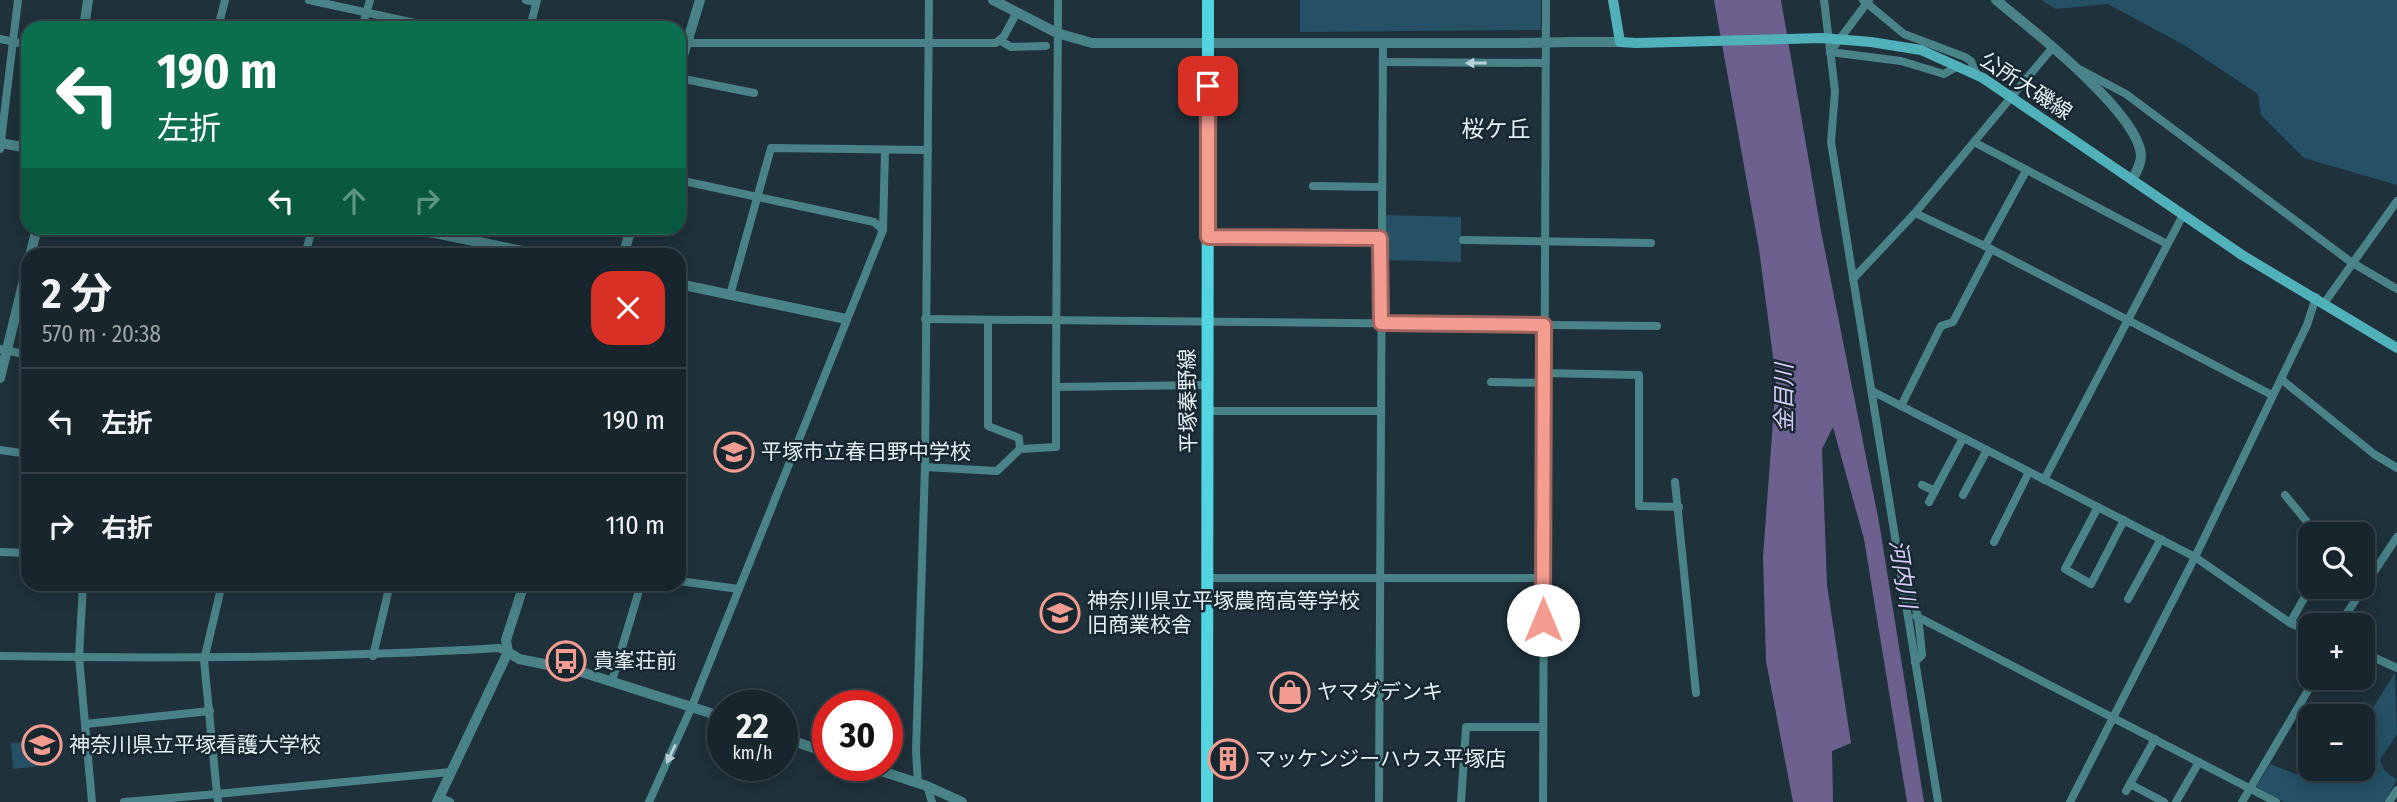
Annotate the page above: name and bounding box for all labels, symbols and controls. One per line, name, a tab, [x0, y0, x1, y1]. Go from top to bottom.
text: 190 m	[157, 42, 277, 101]
street label: 公所大磯線	[1975, 47, 2077, 125]
icon: left	[42, 49, 133, 140]
pin	[1178, 56, 1238, 116]
one-way arrow	[1465, 57, 1487, 69]
icon: arrive	[1189, 67, 1227, 105]
text: 左折	[157, 109, 221, 147]
district label: 桜ケ丘	[1462, 115, 1531, 143]
icon: left	[262, 182, 300, 220]
icon: ahead	[335, 182, 373, 220]
icon: right	[408, 182, 446, 220]
text: 2 分	[42, 269, 112, 319]
button: close	[591, 271, 665, 345]
text: 570 m · 20:38	[42, 320, 161, 348]
street label: 平塚秦野線	[1174, 348, 1202, 454]
water label: 金目川	[1770, 361, 1798, 433]
icon: left	[42, 402, 80, 440]
text: 190 m	[603, 405, 665, 436]
text: 左折	[101, 408, 153, 439]
school or university icon: 平塚市立春日野中学校	[713, 431, 755, 473]
place label: 平塚市立春日野中学校	[761, 439, 971, 465]
icon: right	[42, 507, 80, 545]
text: 110 m	[605, 510, 665, 541]
text: 右折	[101, 513, 153, 544]
map controls	[2298, 522, 2375, 781]
button: search	[2298, 522, 2375, 599]
water label: 河内川	[1884, 538, 1923, 613]
position arrow	[1506, 583, 1580, 657]
place label: 神奈川県立平塚農商高等学校 旧商業校舎	[1087, 588, 1360, 638]
school or university icon: 神奈川県立平塚農商高等学校 旧商業校舎	[1039, 592, 1081, 634]
button: +	[2298, 613, 2375, 690]
bus stop icon: 貴峯荘前	[545, 640, 587, 682]
place label: 貴峯荘前	[593, 648, 677, 674]
shop icon: ヤマダデンキ	[1269, 671, 1311, 713]
place label: ヤマダデンキ	[1317, 679, 1443, 705]
speed limit sign: 30	[812, 690, 903, 781]
button: −	[2298, 704, 2375, 781]
text: 22	[736, 705, 769, 747]
school or university icon: 神奈川県立平塚看護大学校	[21, 724, 63, 766]
place label: 神奈川県立平塚看護大学校	[69, 732, 321, 758]
building icon: マッケンジーハウス平塚店	[1207, 738, 1249, 780]
text: km/h	[732, 742, 773, 764]
one-way arrow	[665, 744, 676, 764]
place label: マッケンジーハウス平塚店	[1255, 746, 1506, 772]

